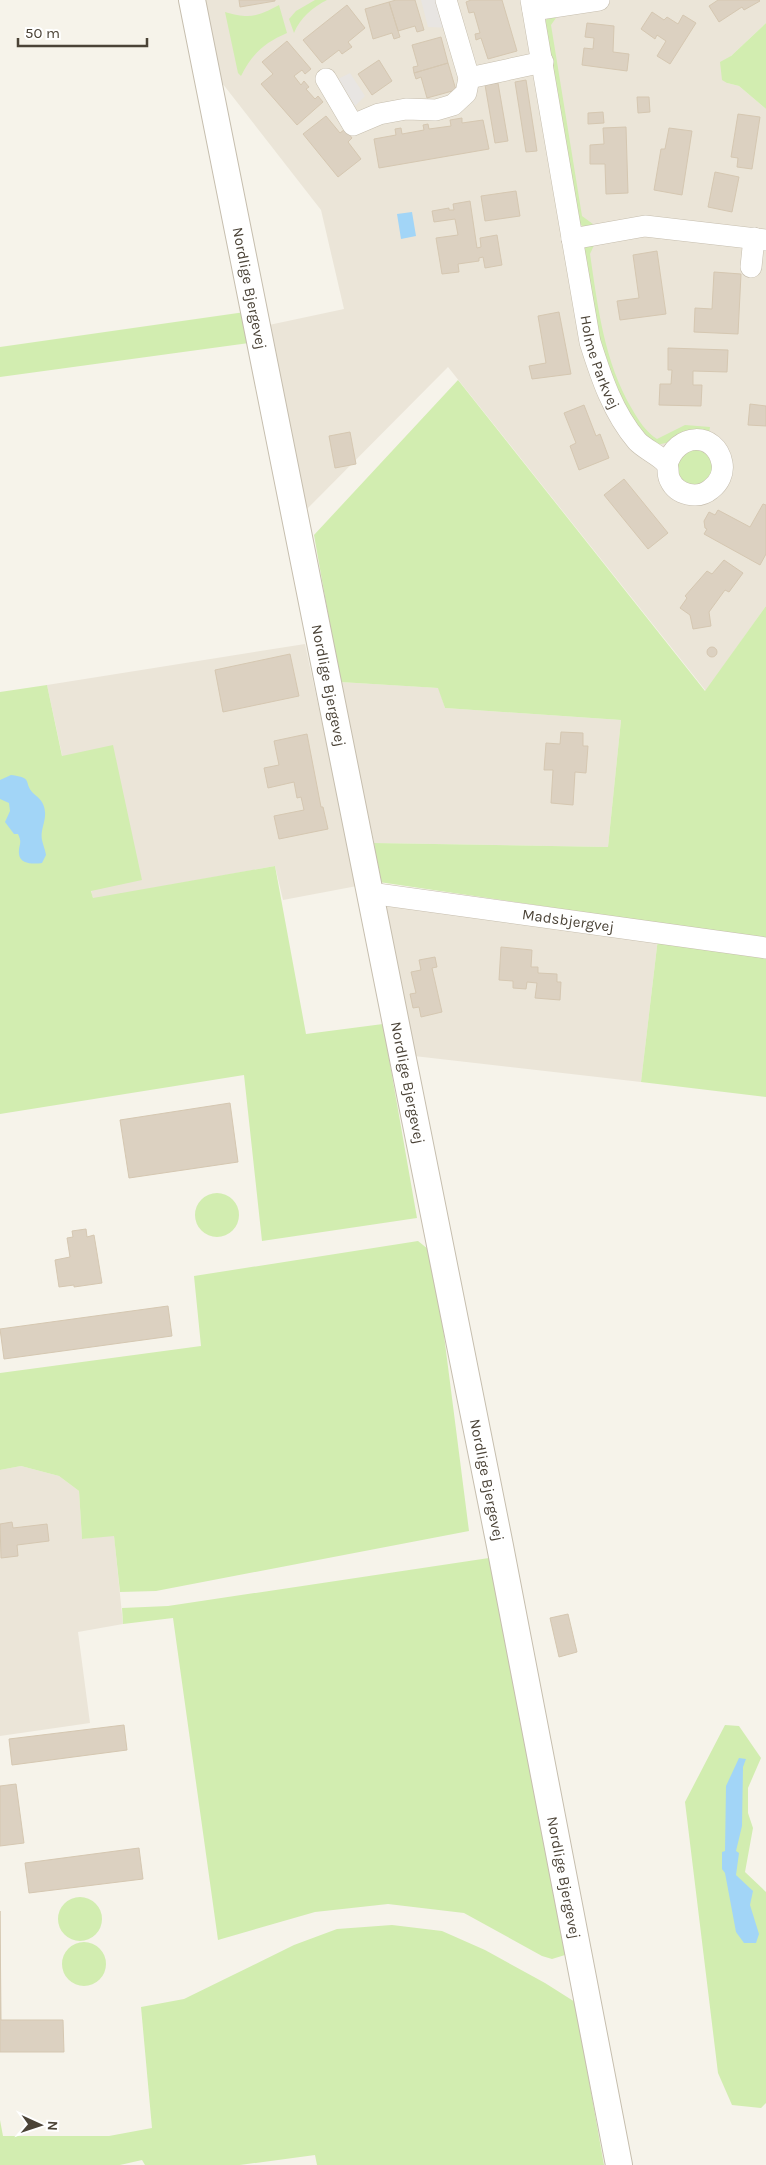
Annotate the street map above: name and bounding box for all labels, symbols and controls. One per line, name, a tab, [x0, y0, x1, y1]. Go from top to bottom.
scale bar	[18, 15, 146, 47]
text: 50 m	[25, 24, 60, 42]
street label: Nordlige Bjergevej	[228, 226, 270, 351]
street label: Holme Parkvej	[577, 314, 623, 412]
street label: Nordlige Bjergevej	[308, 623, 350, 748]
street label: Madsbjergvej	[521, 905, 615, 936]
street label: Nordlige Bjergevej	[387, 1020, 429, 1145]
street label: Nordlige Bjergevej	[466, 1417, 508, 1543]
street label: Nordlige Bjergevej	[543, 1815, 584, 1940]
north arrow	[15, 2100, 65, 2150]
text: N	[44, 2120, 61, 2131]

